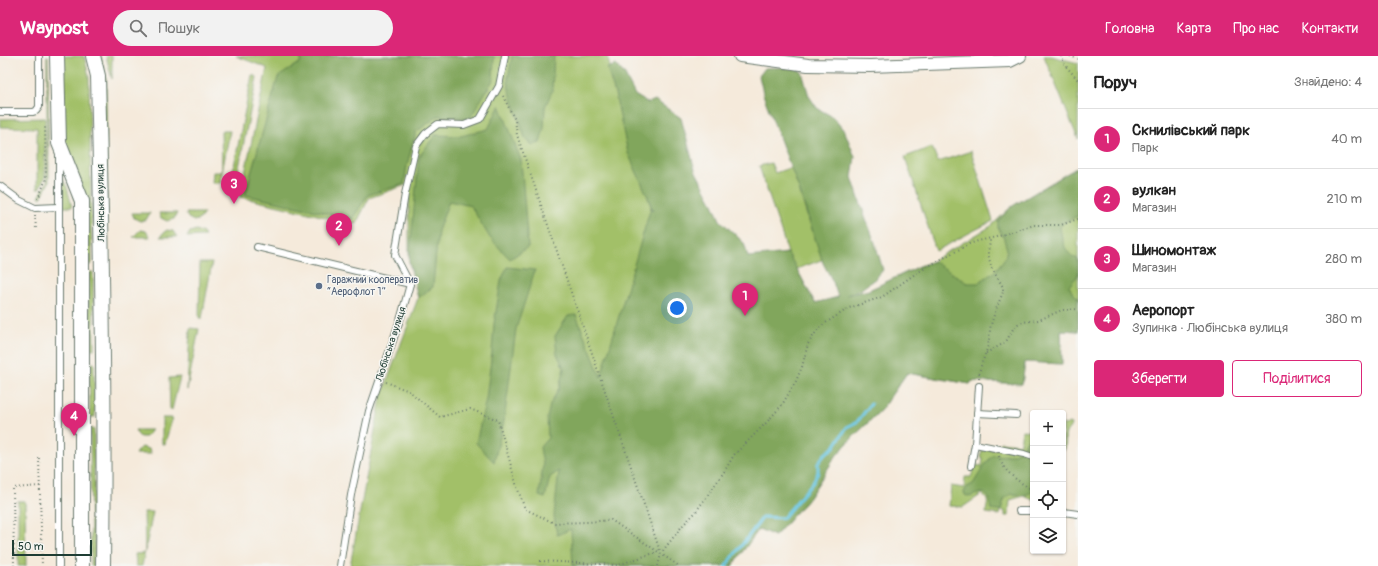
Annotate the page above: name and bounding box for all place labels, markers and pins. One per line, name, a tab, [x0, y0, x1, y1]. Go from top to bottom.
pin: 3	[221, 171, 247, 204]
pin: 2	[326, 213, 352, 246]
place label: Гаражний кооператив “Аерофлот 1”	[327, 274, 418, 298]
marker: Гаражний кооператив “Аерофлот 1”	[314, 281, 324, 291]
pin: 1	[732, 283, 758, 316]
pin: 4	[61, 403, 87, 436]

